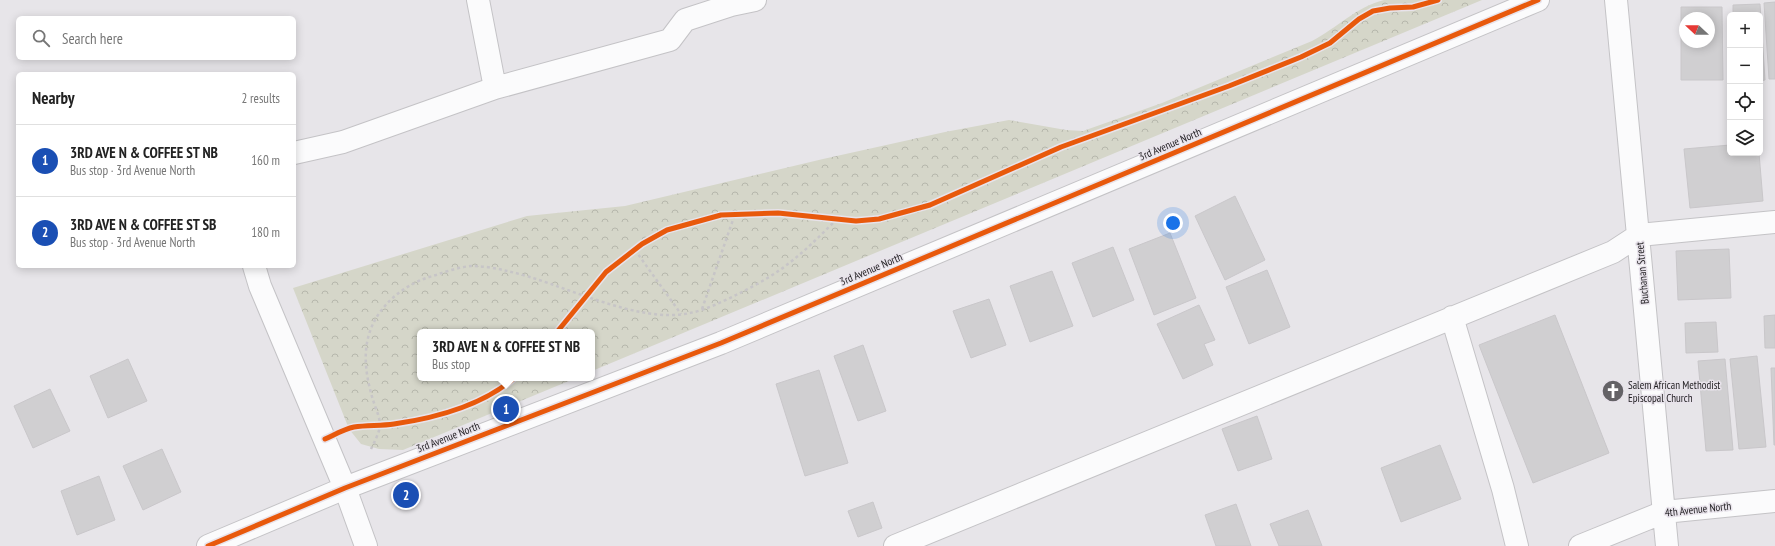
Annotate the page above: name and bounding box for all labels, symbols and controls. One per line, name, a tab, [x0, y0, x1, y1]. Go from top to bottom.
north arrow	[1679, 12, 1715, 48]
map controls	[1727, 12, 1763, 156]
button: +	[1727, 12, 1763, 48]
search box	[16, 16, 296, 60]
icon: search	[30, 27, 52, 49]
text: Search here	[62, 29, 123, 48]
button: −	[1727, 48, 1763, 84]
button: locate	[1727, 84, 1763, 120]
text: Nearby	[32, 87, 75, 109]
text: 2 results	[241, 90, 280, 107]
button: layers	[1727, 120, 1763, 156]
street label: 3rd Avenue North	[1137, 124, 1204, 163]
text: 3RD AVE N & COFFEE ST NB	[70, 143, 218, 162]
text: 1	[42, 152, 48, 169]
text: 160 m	[251, 152, 280, 169]
text: Bus stop · 3rd Avenue North	[70, 162, 195, 179]
your location	[1163, 213, 1183, 233]
text: 3RD AVE N & COFFEE ST SB	[70, 215, 216, 234]
text: 2	[42, 224, 48, 241]
text: 180 m	[251, 224, 280, 241]
text: Bus stop · 3rd Avenue North	[70, 234, 195, 251]
street label: Buchanan Street	[1632, 241, 1652, 305]
street label: 3rd Avenue North	[838, 249, 905, 288]
popup	[417, 329, 595, 381]
text: 3RD AVE N & COFFEE ST NB	[432, 337, 580, 356]
text: Bus stop	[432, 356, 470, 373]
church icon: Salem African Methodist Episcopal Church	[1600, 378, 1626, 404]
place label: Salem African Methodist Episcopal Church	[1628, 378, 1720, 405]
pin: 1	[493, 394, 519, 424]
street label: 3rd Avenue North	[414, 418, 482, 455]
pin: 2	[393, 480, 419, 510]
street label: 4th Avenue North	[1664, 499, 1732, 519]

